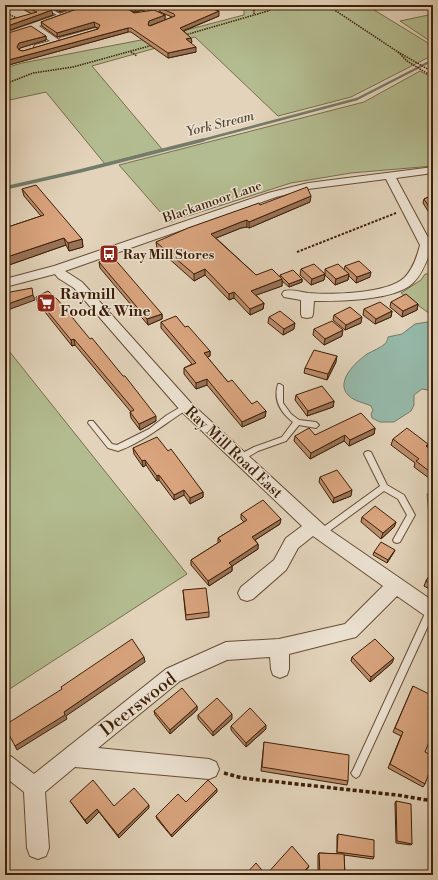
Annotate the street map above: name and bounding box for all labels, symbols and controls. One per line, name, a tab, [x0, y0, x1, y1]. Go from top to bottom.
water label: York Stream	[185, 108, 256, 140]
street label: Blackamoor Lane	[160, 177, 264, 227]
bus stop icon: Ray Mill Stores	[98, 243, 120, 265]
place label: Ray Mill Stores	[123, 247, 215, 263]
place label: Raymill Food & Wine	[60, 285, 150, 321]
supermarket icon: Raymill Food & Wine	[35, 292, 57, 314]
street label: Ray Mill Road East	[181, 402, 287, 503]
street label: Deerswood	[95, 667, 182, 741]

